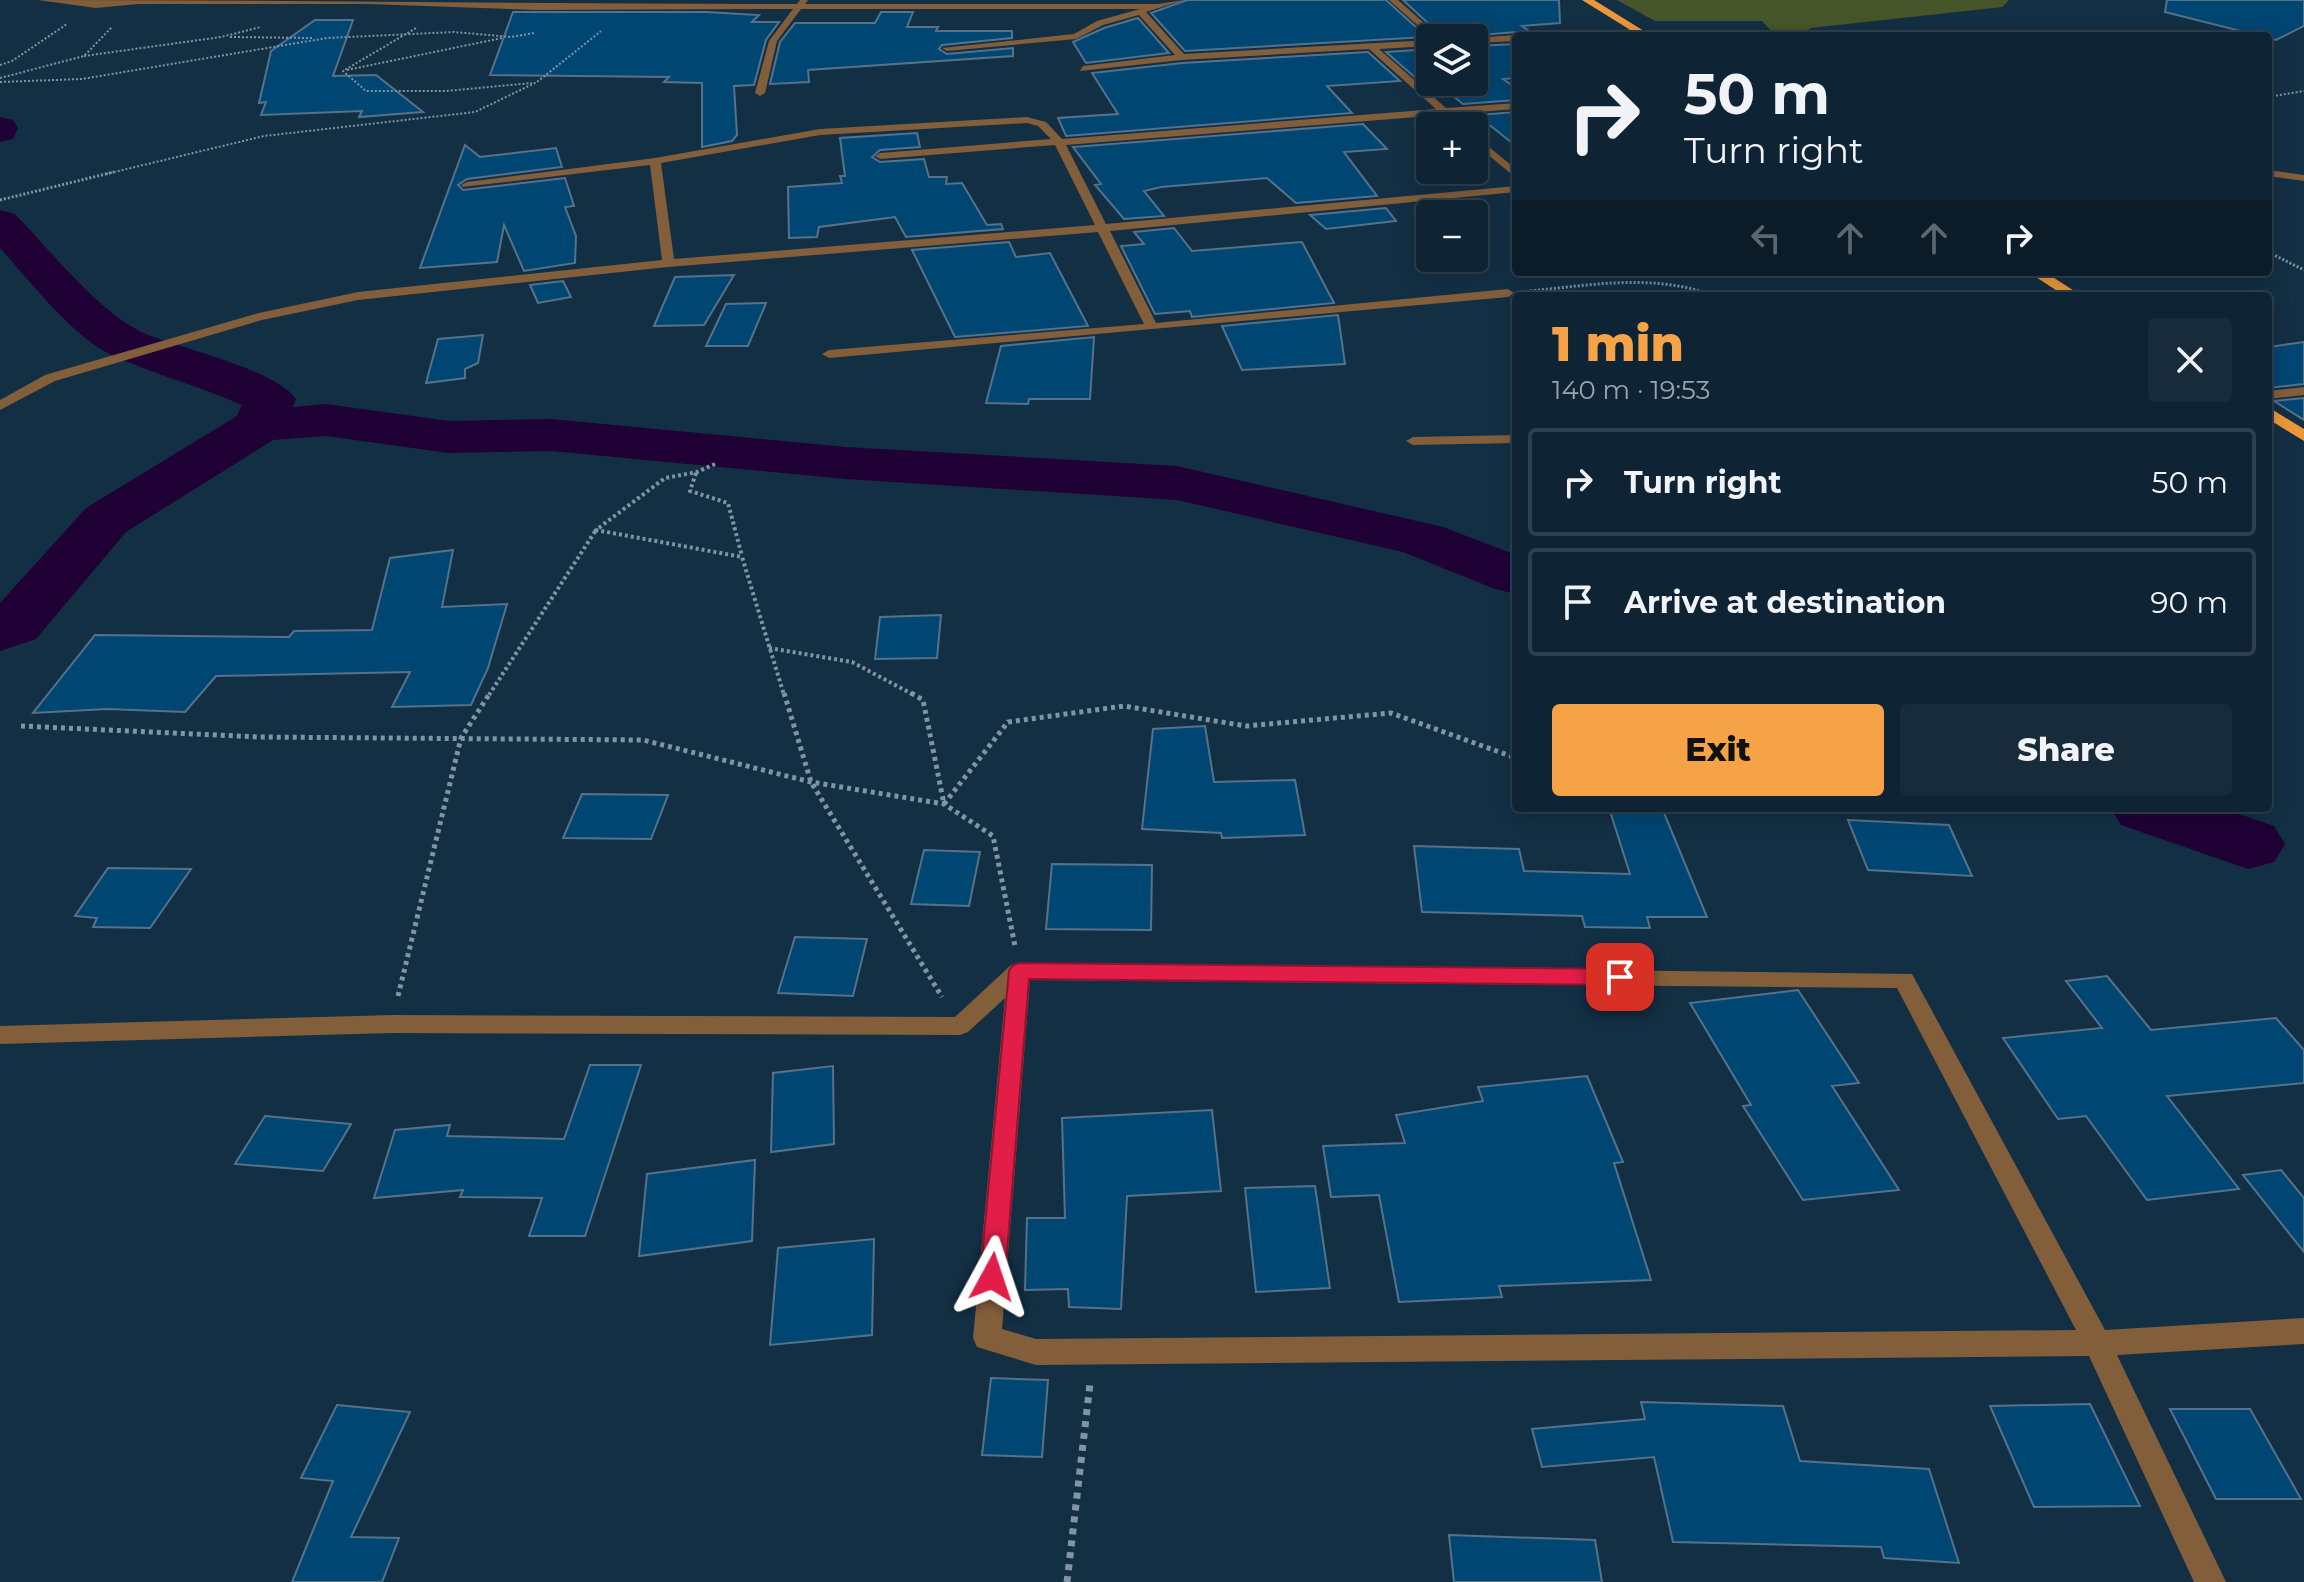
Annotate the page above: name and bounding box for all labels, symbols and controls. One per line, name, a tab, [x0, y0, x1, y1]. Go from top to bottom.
map controls	[1416, 24, 1488, 272]
button: layers	[1416, 24, 1488, 96]
text: 50 m	[1684, 60, 1830, 128]
icon: right	[1552, 64, 1656, 168]
button: +	[1416, 112, 1488, 184]
text: Turn right	[1684, 128, 1864, 172]
button: −	[1416, 200, 1488, 272]
icon: left	[1744, 216, 1788, 260]
icon: ahead	[1828, 216, 1872, 260]
icon: ahead	[1912, 216, 1956, 260]
icon: right	[1996, 216, 2040, 260]
text: 1 min	[1552, 315, 1684, 373]
button: close	[2148, 318, 2232, 402]
text: 140 m · 19:53	[1552, 374, 1710, 406]
icon: right	[1556, 460, 1600, 504]
text: Turn right	[1624, 464, 1781, 501]
text: 50 m	[2151, 464, 2228, 501]
icon: arrive	[1556, 580, 1600, 624]
text: Arrive at destination	[1624, 584, 1946, 621]
text: 90 m	[2150, 584, 2228, 621]
button: Exit	[1552, 704, 1884, 796]
button: Share	[1900, 704, 2232, 796]
pin	[1586, 943, 1654, 1011]
icon: arrive	[1598, 955, 1642, 999]
position arrow	[950, 1235, 1034, 1319]

